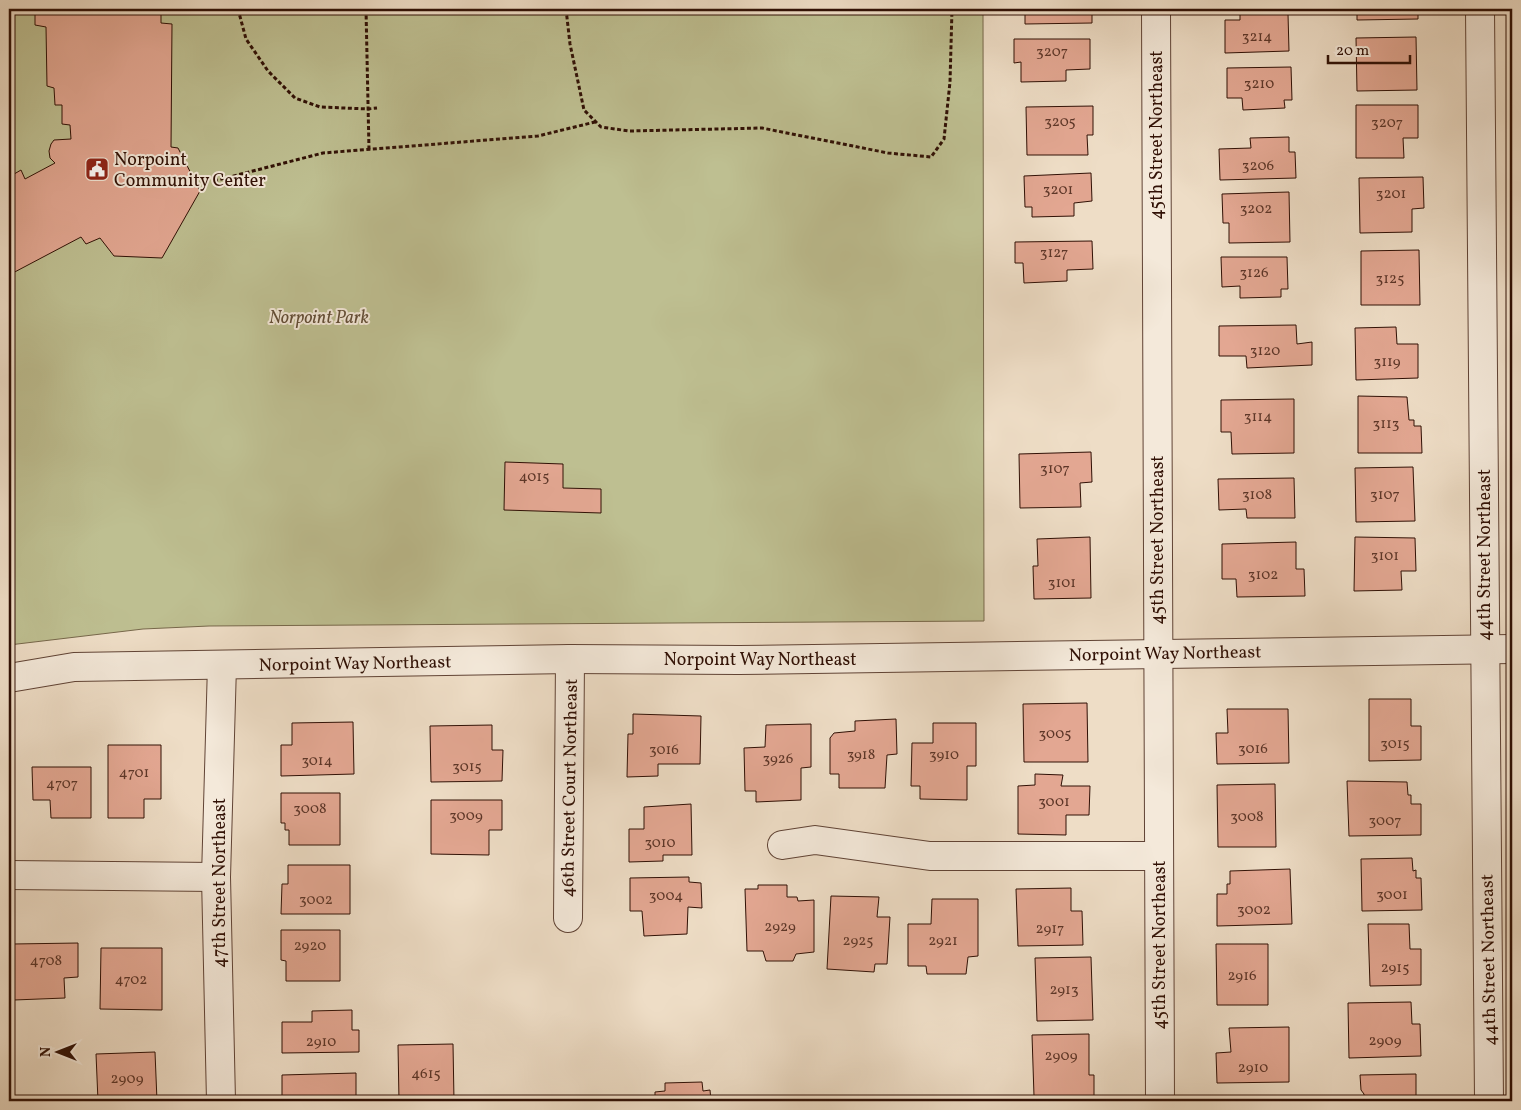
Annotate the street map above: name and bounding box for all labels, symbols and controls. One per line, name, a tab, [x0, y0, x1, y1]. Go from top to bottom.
house number: 3214	[1242, 27, 1272, 48]
scale bar	[1328, 32, 1411, 64]
text: 20 m	[1336, 41, 1369, 62]
house number: 3207	[1036, 42, 1068, 63]
street label: 45th Street Northeast	[1145, 50, 1170, 220]
house number: 3210	[1244, 74, 1274, 95]
house number: 3205	[1044, 112, 1076, 133]
house number: 3207	[1371, 113, 1403, 134]
place label: Norpoint Community Center	[114, 148, 266, 194]
public building icon: Norpoint Community Center	[84, 156, 110, 182]
house number: 3206	[1242, 156, 1274, 177]
house number: 3201	[1043, 180, 1073, 201]
house number: 3201	[1376, 184, 1406, 205]
house number: 3202	[1240, 199, 1272, 220]
house number: 3127	[1040, 243, 1068, 264]
house number: 3126	[1239, 263, 1269, 284]
house number: 3125	[1376, 269, 1404, 290]
park label: Norpoint Park	[269, 306, 369, 331]
house number: 3120	[1250, 341, 1280, 362]
house number: 3119	[1373, 352, 1401, 373]
house number: 3114	[1244, 407, 1272, 428]
house number: 3113	[1372, 414, 1400, 435]
street label: 45th Street Northeast	[1146, 455, 1171, 625]
house number: 3107	[1040, 459, 1070, 480]
house number: 4015	[519, 467, 549, 488]
street label: 44th Street Northeast	[1473, 469, 1498, 641]
house number: 3108	[1242, 485, 1272, 506]
house number: 3107	[1370, 485, 1400, 506]
house number: 3101	[1371, 546, 1399, 567]
house number: 3102	[1248, 565, 1278, 586]
house number: 3101	[1048, 573, 1076, 594]
street label: Norpoint Way Northeast	[1068, 640, 1262, 669]
street label: Norpoint Way Northeast	[664, 648, 856, 673]
street label: Norpoint Way Northeast	[258, 650, 452, 679]
street label: 46th Street Court Northeast	[556, 678, 585, 898]
house number: 3005	[1039, 724, 1071, 745]
house number: 3015	[1380, 734, 1410, 755]
house number: 3016	[1238, 739, 1268, 760]
house number: 3016	[649, 740, 679, 761]
house number: 3918	[847, 745, 875, 766]
house number: 3910	[929, 745, 959, 766]
house number: 3926	[763, 749, 793, 770]
house number: 3014	[301, 751, 333, 772]
house number: 3015	[452, 757, 482, 778]
house number: 4701	[119, 763, 149, 784]
house number: 4707	[46, 774, 78, 795]
house number: 3001	[1038, 792, 1070, 813]
street label: 47th Street Northeast	[208, 798, 233, 968]
house number: 3008	[293, 799, 327, 820]
house number: 3009	[449, 806, 483, 827]
house number: 3008	[1230, 807, 1264, 828]
house number: 3007	[1368, 811, 1402, 832]
house number: 3010	[644, 833, 676, 854]
street label: 45th Street Northeast	[1148, 860, 1173, 1030]
street label: 44th Street Northeast	[1476, 874, 1503, 1046]
house number: 3001	[1376, 885, 1408, 906]
house number: 3004	[649, 886, 683, 907]
house number: 3002	[299, 890, 333, 911]
house number: 3002	[1237, 900, 1271, 921]
house number: 2929	[764, 917, 796, 938]
house number: 2917	[1036, 919, 1064, 940]
house number: 2925	[843, 931, 873, 952]
house number: 2921	[928, 931, 958, 952]
house number: 2920	[294, 936, 326, 957]
house number: 4708	[30, 951, 62, 972]
house number: 2915	[1381, 958, 1409, 979]
house number: 2916	[1227, 966, 1257, 987]
house number: 4702	[115, 970, 147, 991]
house number: 2913	[1049, 980, 1079, 1001]
north arrow	[32, 1028, 82, 1078]
house number: 2909	[1369, 1031, 1402, 1052]
house number: 2910	[306, 1032, 336, 1053]
house number: 2909	[1045, 1046, 1078, 1067]
text: N	[37, 1047, 56, 1057]
house number: 2910	[1238, 1058, 1268, 1079]
house number: 4615	[411, 1064, 441, 1085]
house number: 2909	[111, 1069, 144, 1090]

